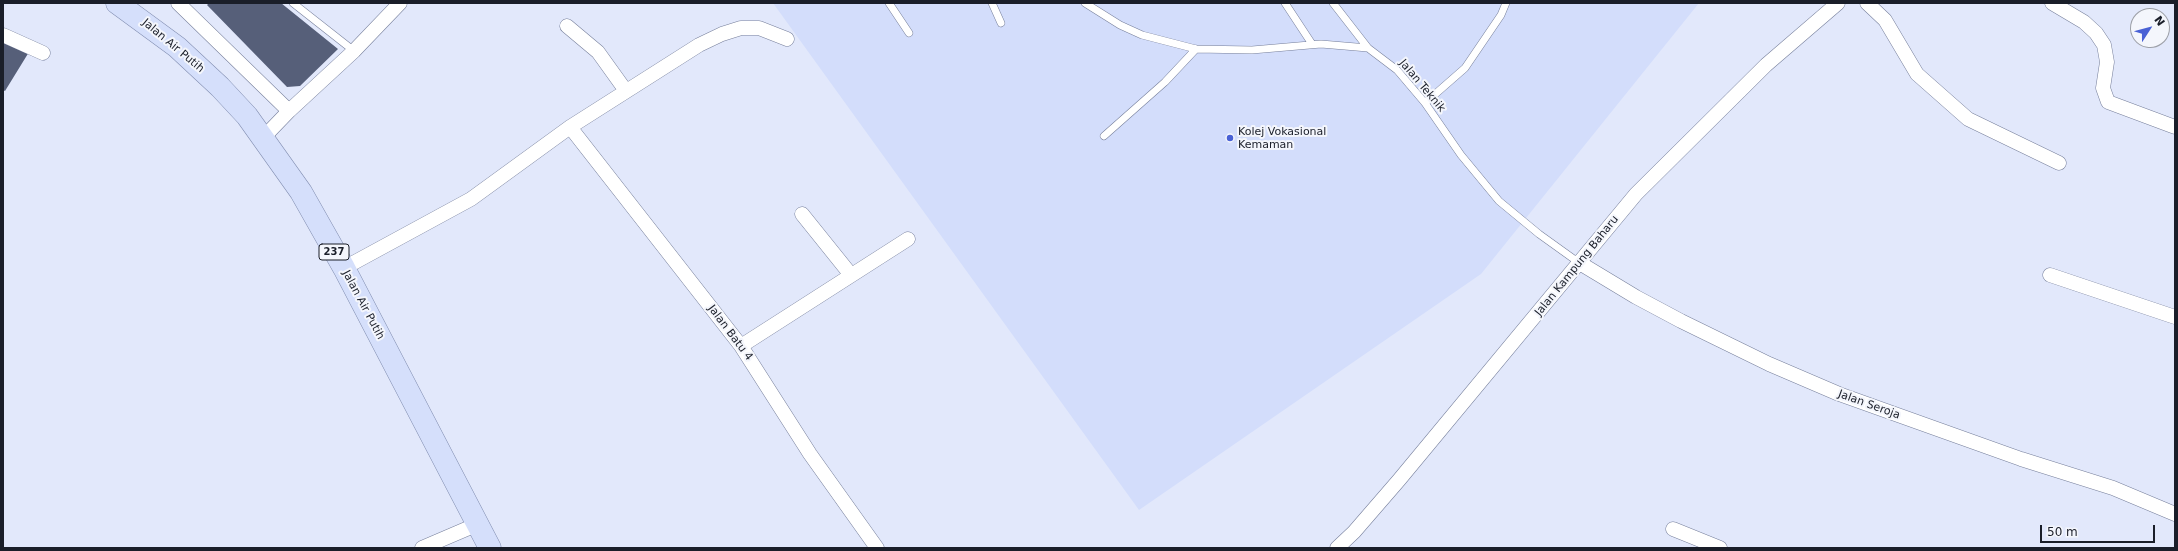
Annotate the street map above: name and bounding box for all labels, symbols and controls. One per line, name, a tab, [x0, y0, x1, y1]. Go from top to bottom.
north arrow	[2130, 8, 2170, 48]
text: N	[2151, 14, 2167, 29]
street label: Jalan Air Putih	[139, 16, 207, 76]
street label: Jalan Teknik	[1396, 57, 1448, 115]
place label: Kolej Vokasional Kemaman	[1238, 125, 1326, 151]
marker: Kolej Vokasional Kemaman	[1225, 133, 1235, 143]
street label: Jalan Kampung Baharu	[1532, 213, 1622, 319]
road number: 237	[319, 244, 349, 260]
street label: Jalan Air Putih	[339, 268, 387, 342]
street label: Jalan Batu 4	[705, 303, 755, 363]
street label: Jalan Seroja	[1836, 388, 1902, 422]
scale bar	[2042, 517, 2157, 543]
text: 50 m	[2047, 525, 2078, 539]

